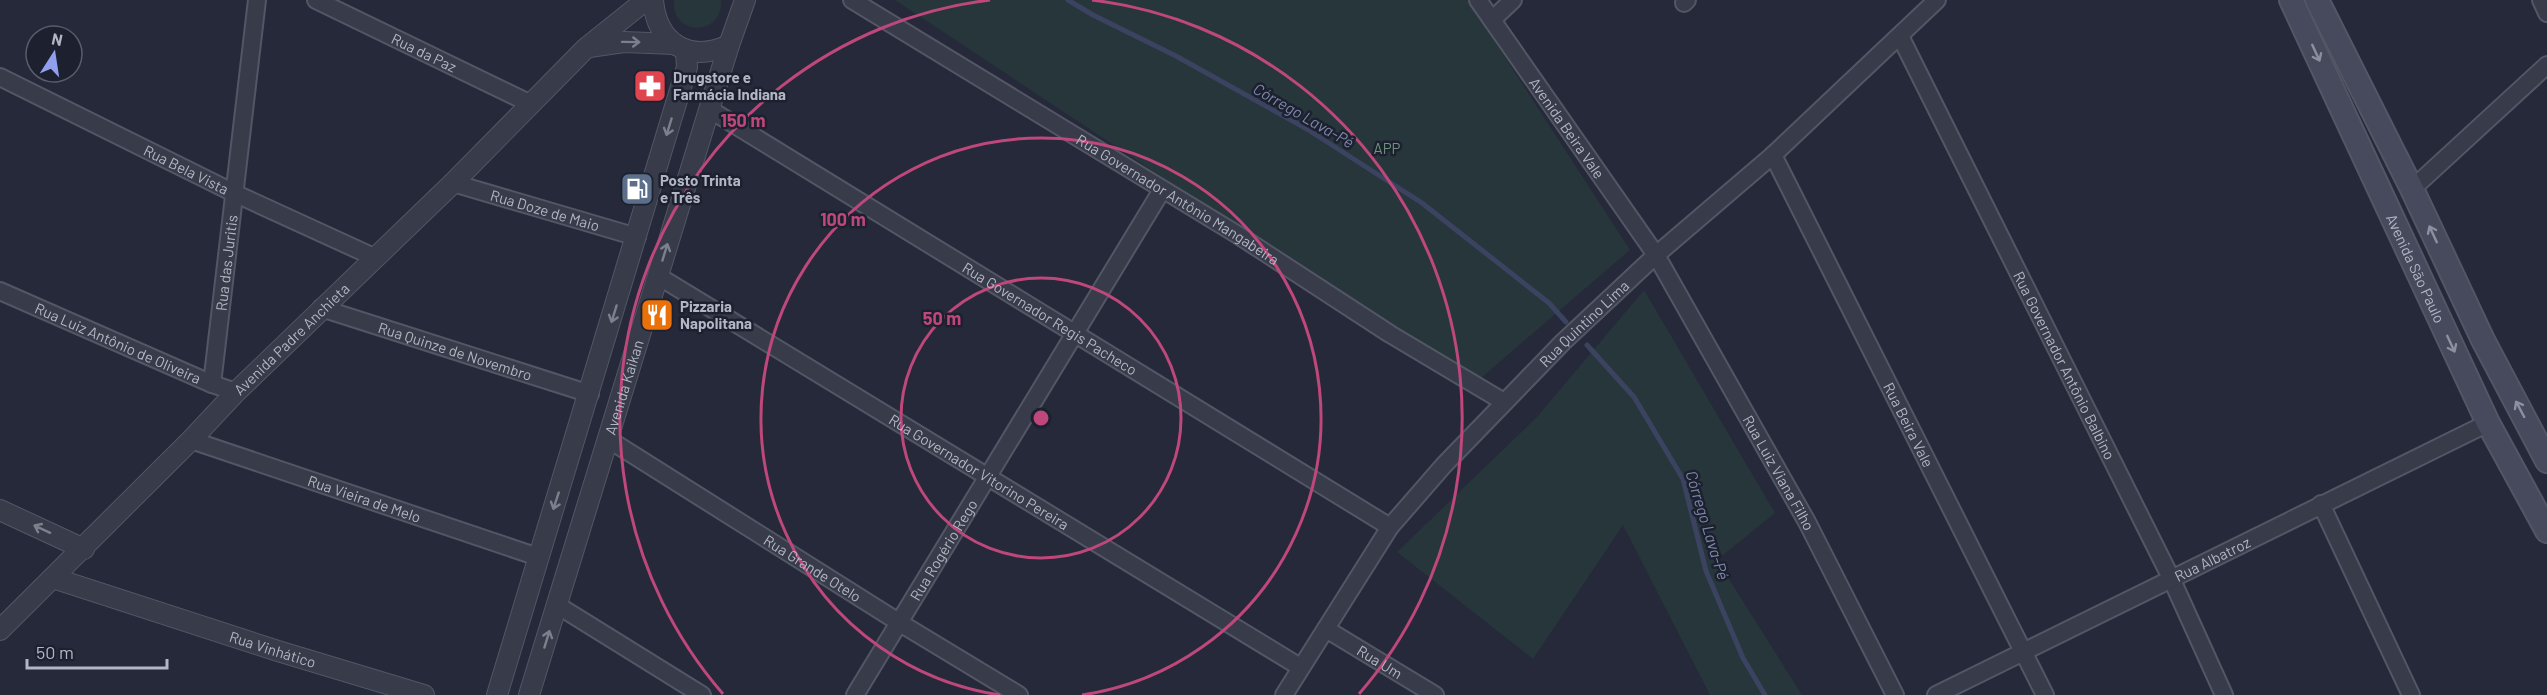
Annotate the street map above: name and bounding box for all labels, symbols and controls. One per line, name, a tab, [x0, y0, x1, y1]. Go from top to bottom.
north arrow	[24, 24, 84, 84]
text: N	[50, 28, 64, 49]
street label: Rua da Paz	[389, 29, 460, 76]
one-way arrow	[620, 37, 640, 48]
one-way arrow	[2311, 43, 2323, 61]
pharmacy icon: Drugstore e Farmácia Indiana	[632, 68, 668, 104]
place label: Drugstore e Farmácia Indiana	[673, 68, 786, 103]
street label: Avenida Beira Vale	[1526, 74, 1609, 182]
water label: Córrego Lava-Pé	[1250, 78, 1358, 152]
text: 150 m	[721, 109, 765, 131]
one-way arrow	[663, 117, 674, 136]
street label: Rua Governador Antônio Mangabeira	[1073, 130, 1283, 268]
park label: APP	[1374, 139, 1401, 157]
street label: Rua Bela Vista	[141, 141, 232, 198]
fuel station icon: Posto Trinta e Três	[619, 171, 655, 207]
place label: Posto Trinta e Três	[660, 171, 741, 206]
street label: Rua Doze de Maio	[488, 186, 602, 235]
text: 100 m	[820, 208, 866, 230]
street label: Avenida São Paulo	[2383, 211, 2449, 326]
street label: Rua das Juritis	[212, 214, 241, 312]
one-way arrow	[2427, 226, 2439, 244]
one-way arrow	[660, 243, 671, 262]
street label: Rua Governador Regis Pacheco	[959, 258, 1140, 379]
street label: Rua Governador Antônio Balbino	[2010, 268, 2119, 462]
street label: Rua Quintino Lima	[1535, 276, 1632, 370]
street label: Avenida Padre Anchieta	[230, 279, 353, 398]
restaurant icon: Pizzaria Napolitana	[639, 297, 675, 333]
place label: Pizzaria Napolitana	[680, 297, 752, 332]
street label: Rua Luiz Antônio de Oliveira	[32, 299, 204, 387]
one-way arrow	[608, 304, 619, 323]
text: 50 m	[923, 307, 961, 329]
street label: Rua Quinze de Novembro	[376, 318, 534, 384]
one-way arrow	[2446, 334, 2458, 352]
street label: Avenida Kaikan	[601, 338, 647, 437]
street label: Rua Beira Vale	[1880, 379, 1938, 470]
one-way arrow	[2514, 401, 2525, 419]
centre of rings	[1031, 408, 1051, 428]
street label: Rua Governador Vitorino Pereira	[886, 410, 1072, 533]
street label: Rua Luiz Viana Filho	[1739, 412, 1819, 533]
water label: Córrego Lava-Pé	[1682, 468, 1734, 582]
street label: Rua Vieira de Melo	[306, 471, 423, 526]
one-way arrow	[550, 491, 561, 510]
street label: Rua Rogério Rego	[906, 496, 981, 604]
one-way arrow	[33, 523, 51, 535]
street label: Rua Grande Otelo	[761, 531, 865, 605]
street label: Rua Albatroz	[2172, 533, 2253, 585]
street label: Rua Vinhático	[227, 627, 318, 671]
one-way arrow	[542, 630, 553, 649]
scale bar	[27, 632, 166, 670]
text: 50 m	[36, 641, 74, 663]
street label: Rua Um	[1354, 641, 1406, 682]

